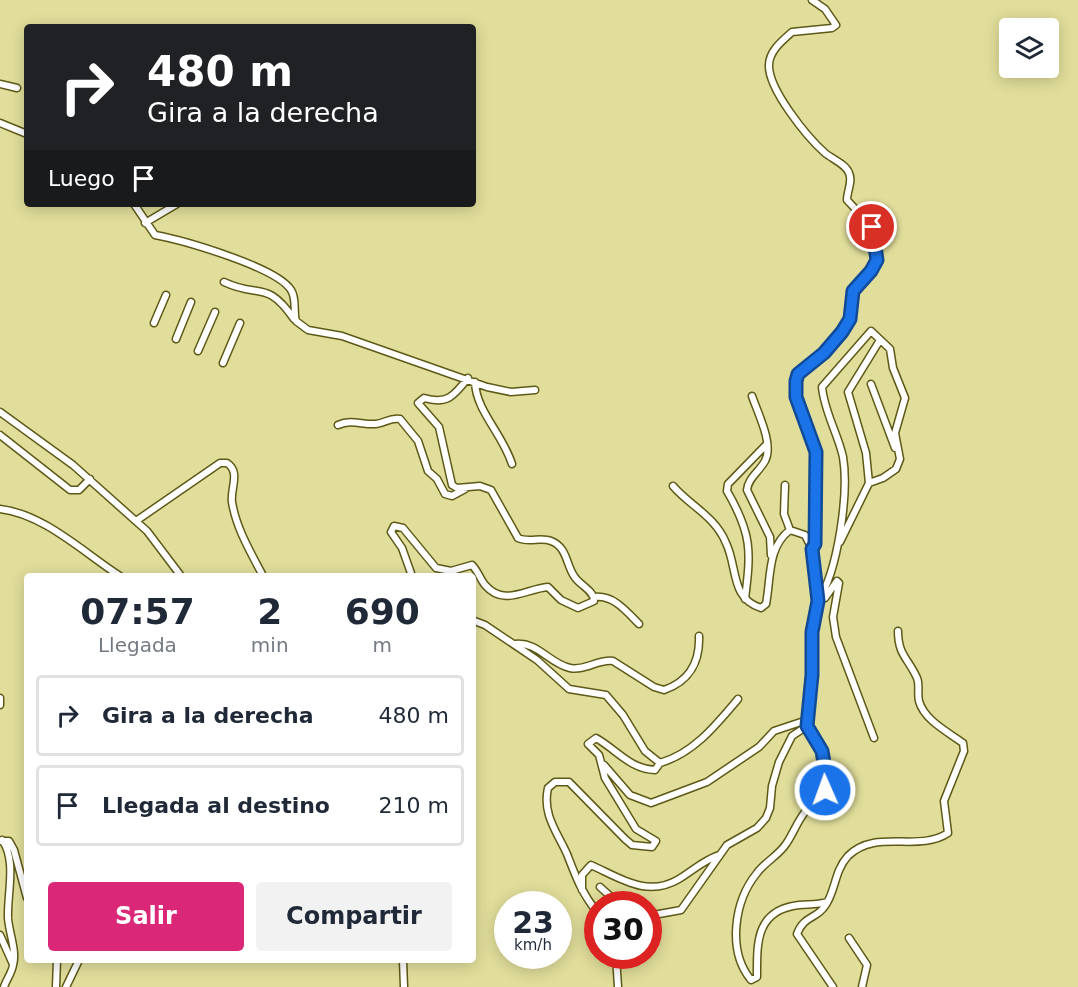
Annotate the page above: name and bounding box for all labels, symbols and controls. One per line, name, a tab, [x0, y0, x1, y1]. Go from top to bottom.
map controls	[999, 18, 1059, 78]
button: layers	[999, 18, 1059, 78]
text: 480 m	[147, 47, 293, 96]
icon: right	[48, 48, 126, 126]
text: Gira a la derecha	[147, 97, 379, 128]
icon: arrive	[127, 162, 160, 195]
text: Luego	[48, 166, 115, 191]
pin	[846, 201, 897, 252]
icon: arrive	[855, 210, 888, 243]
text: 07:57	[80, 591, 195, 632]
text: 2	[257, 591, 282, 632]
text: 690	[345, 591, 420, 632]
text: Llegada	[98, 633, 177, 657]
text: min	[251, 633, 289, 657]
text: m	[373, 633, 392, 657]
icon: right	[51, 699, 84, 732]
text: Gira a la derecha	[102, 703, 314, 728]
text: 480 m	[379, 703, 449, 728]
position arrow	[793, 758, 857, 822]
icon: arrive	[51, 789, 84, 822]
text: Llegada al destino	[102, 793, 330, 818]
text: 210 m	[379, 793, 449, 818]
button: Salir	[48, 882, 244, 951]
button: Compartir	[256, 882, 452, 951]
speed limit sign: 30	[584, 891, 662, 969]
text: 23	[512, 905, 554, 940]
text: km/h	[514, 936, 552, 954]

